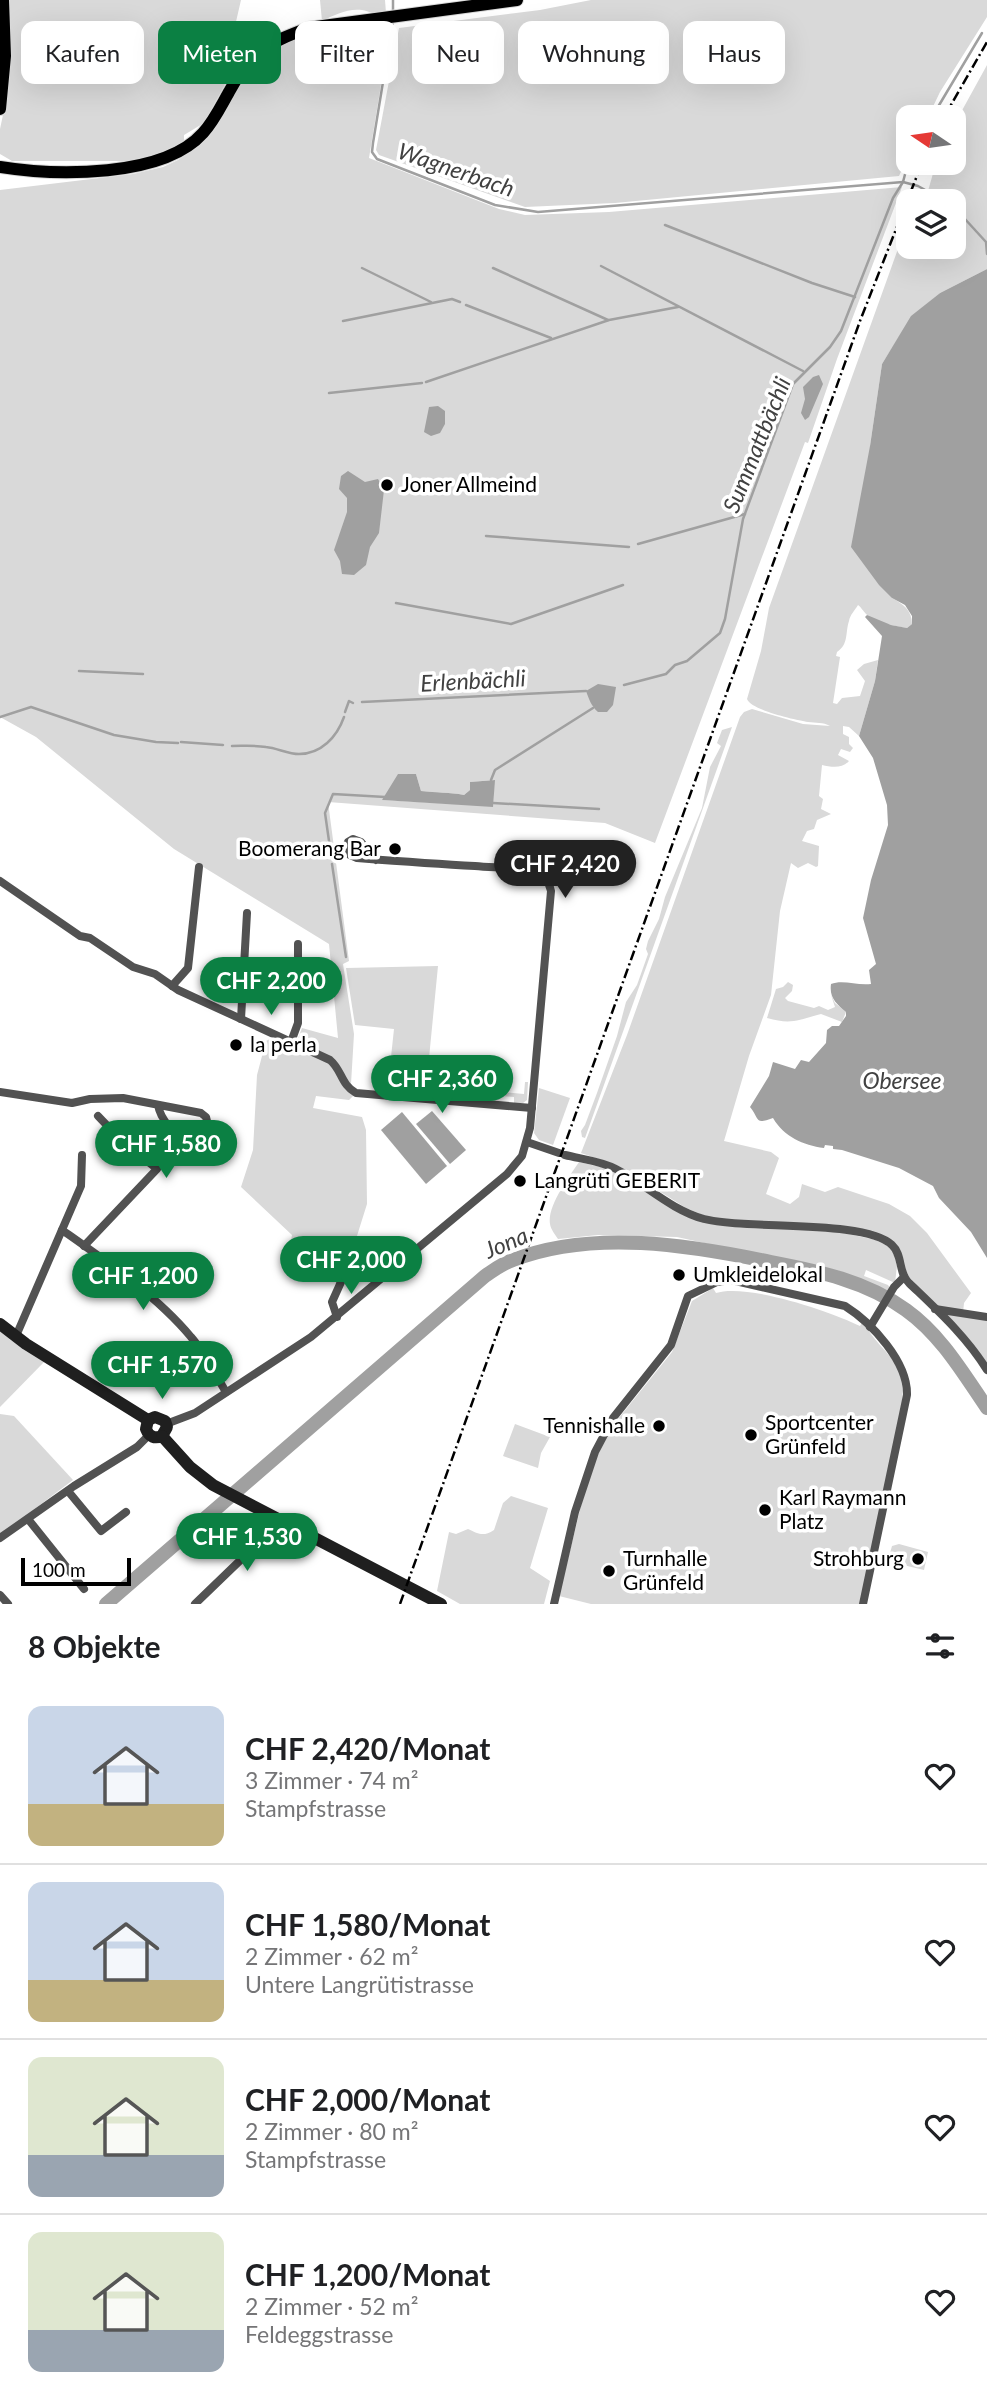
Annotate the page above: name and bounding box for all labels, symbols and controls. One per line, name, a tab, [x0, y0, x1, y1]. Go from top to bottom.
chip: Kaufen	[21, 21, 144, 84]
chip: Mieten	[158, 21, 281, 84]
chip: Filter	[295, 21, 398, 84]
chip: Neu	[412, 21, 504, 84]
chip: Wohnung	[518, 21, 669, 84]
chip: Haus	[683, 21, 785, 84]
north arrow	[896, 105, 966, 175]
map controls	[896, 105, 966, 259]
water label: Wagnerbach	[394, 136, 518, 202]
button: layers	[896, 189, 966, 259]
water label: Summattbächli	[716, 373, 796, 516]
place label: Joner Allmeind	[401, 471, 537, 496]
marker: Joner Allmeind	[379, 477, 395, 493]
water label: Erlenbächli	[420, 663, 526, 697]
place label: Boomerang Bar	[238, 835, 381, 860]
marker: Boomerang Bar	[387, 841, 403, 857]
pin: CHF 2,420	[485, 841, 645, 900]
text: CHF 2,420	[510, 849, 620, 877]
pin: CHF 2,200	[191, 958, 351, 1017]
text: CHF 2,200	[216, 966, 326, 994]
place label: la perla	[250, 1031, 317, 1056]
marker: la perla	[228, 1037, 244, 1053]
pin: CHF 2,360	[362, 1056, 522, 1115]
text: CHF 2,360	[387, 1064, 497, 1092]
water label: Obersee	[862, 1066, 942, 1094]
pin: CHF 1,580	[86, 1120, 246, 1180]
text: CHF 1,580	[111, 1129, 221, 1157]
place label: Langrüti GEBERIT	[534, 1167, 701, 1192]
marker: Langrüti GEBERIT	[512, 1173, 528, 1189]
water label: Jona	[479, 1220, 532, 1264]
pin: CHF 2,000	[271, 1236, 431, 1296]
text: CHF 2,000	[296, 1245, 406, 1273]
pin: CHF 1,200	[63, 1252, 223, 1312]
text: CHF 1,200	[88, 1261, 198, 1289]
place label: Umkleidelokal	[693, 1261, 823, 1286]
marker: Umkleidelokal	[671, 1267, 687, 1283]
pin: CHF 1,570	[82, 1342, 242, 1401]
text: CHF 1,570	[107, 1350, 217, 1378]
place label: Sportcenter Grünfeld	[765, 1409, 874, 1458]
place label: Tennishalle	[543, 1412, 645, 1437]
marker: Tennishalle	[651, 1418, 667, 1434]
marker: Sportcenter Grünfeld	[743, 1427, 759, 1443]
place label: Karl Raymann Platz	[779, 1484, 906, 1533]
marker: Karl Raymann Platz	[757, 1502, 773, 1518]
pin: CHF 1,530	[167, 1514, 327, 1573]
text: CHF 1,530	[192, 1522, 302, 1550]
place label: Turnhalle Grünfeld	[623, 1545, 707, 1594]
place label: Strohburg	[813, 1545, 904, 1570]
marker: Strohburg	[910, 1551, 926, 1567]
scale bar	[21, 1555, 131, 1587]
text: 100 m	[32, 1558, 86, 1581]
marker: Turnhalle Grünfeld	[601, 1563, 617, 1579]
icon: filters	[921, 1627, 959, 1665]
text: 8 Objekte	[28, 1628, 160, 1664]
text: CHF 2,420/Monat	[245, 1730, 490, 1766]
icon: home	[84, 1734, 168, 1818]
icon: heart	[921, 1757, 959, 1795]
text: 3 Zimmer · 74 m²	[245, 1766, 418, 1794]
text: Stampfstrasse	[245, 1794, 386, 1822]
text: CHF 1,580/Monat	[245, 1906, 490, 1942]
icon: home	[84, 1910, 168, 1994]
icon: heart	[921, 1933, 959, 1971]
text: 2 Zimmer · 62 m²	[245, 1942, 418, 1970]
text: Untere Langrütistrasse	[245, 1970, 474, 1998]
text: CHF 2,000/Monat	[245, 2081, 490, 2117]
icon: home	[84, 2085, 168, 2169]
icon: heart	[921, 2108, 959, 2146]
text: 2 Zimmer · 80 m²	[245, 2117, 418, 2145]
text: Stampfstrasse	[245, 2145, 386, 2173]
text: CHF 1,200/Monat	[245, 2256, 490, 2292]
icon: home	[84, 2260, 168, 2344]
icon: heart	[921, 2283, 959, 2321]
text: 2 Zimmer · 52 m²	[245, 2292, 418, 2320]
text: Feldeggstrasse	[245, 2320, 393, 2348]

